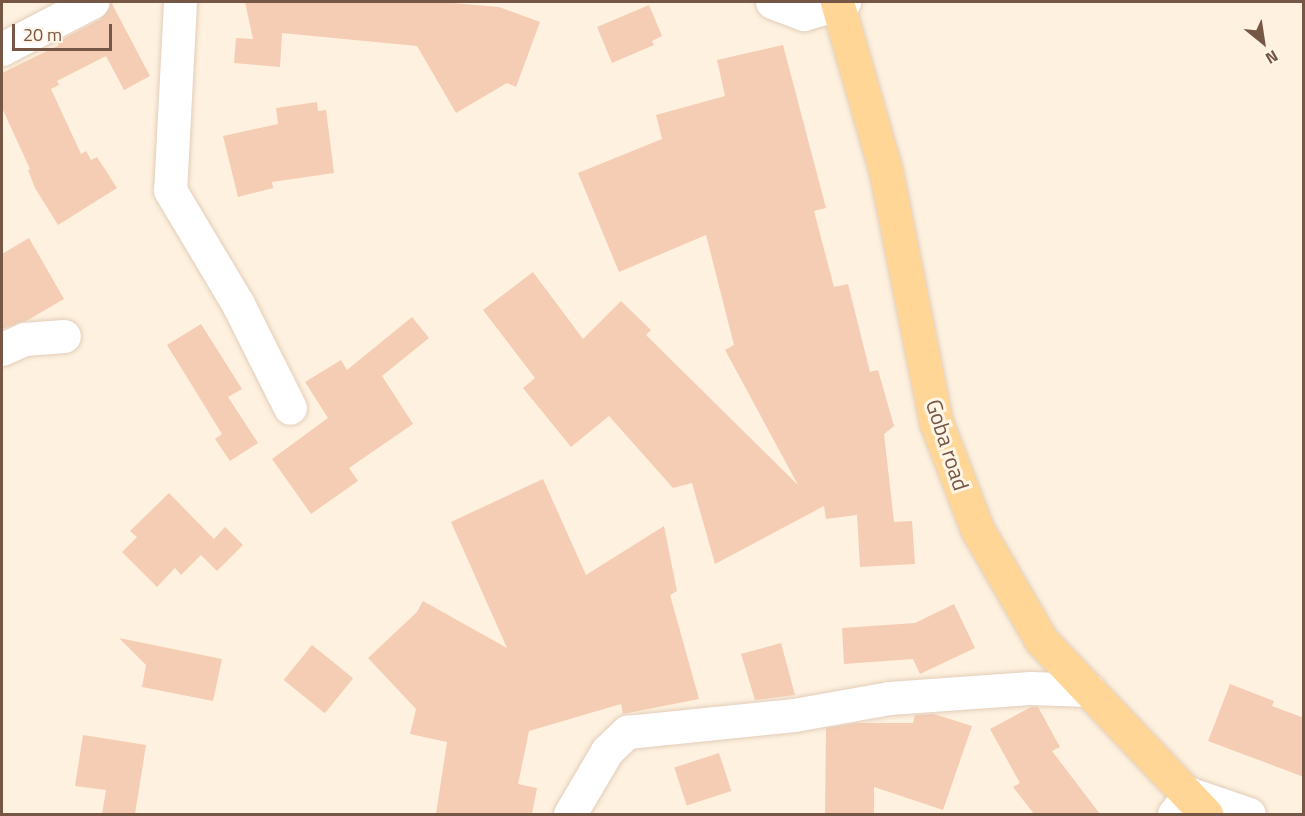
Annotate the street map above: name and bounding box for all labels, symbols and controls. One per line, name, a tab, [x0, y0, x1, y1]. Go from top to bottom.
scale bar	[15, 12, 116, 50]
north arrow	[1233, 12, 1293, 72]
text: 20 m	[23, 21, 62, 48]
text: N	[1261, 44, 1283, 71]
street label: Goba road	[920, 396, 974, 494]

